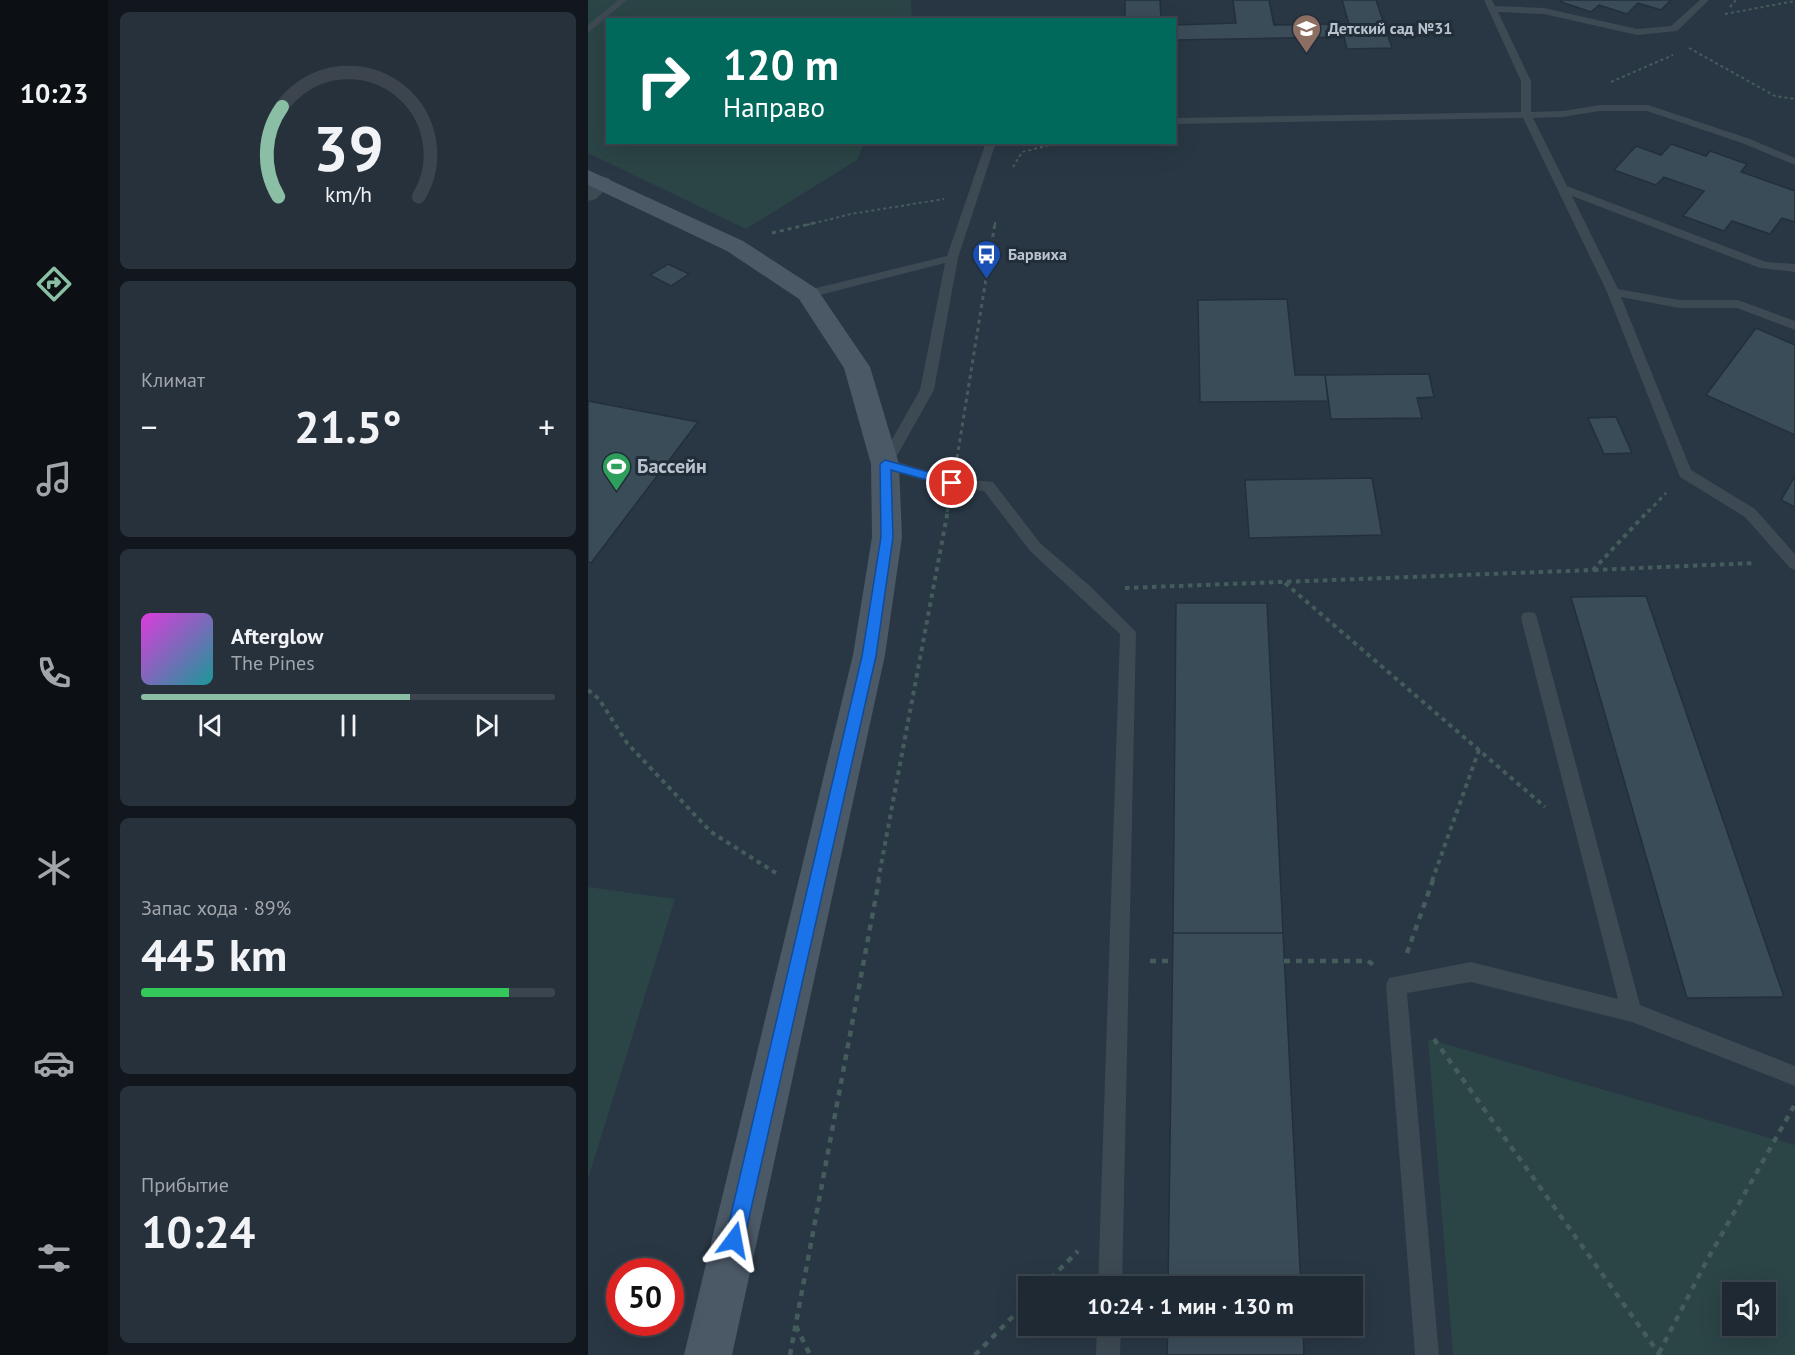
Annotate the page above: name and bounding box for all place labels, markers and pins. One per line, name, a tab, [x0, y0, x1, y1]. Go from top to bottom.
school or university icon: Детский сад №31	[1291, 12, 1323, 54]
place label: Детский сад №31	[1328, 18, 1452, 38]
bus stop icon: Барвиха	[971, 238, 1003, 280]
place label: Барвиха	[1008, 244, 1067, 264]
sports icon: Бассейн	[600, 450, 632, 492]
place label: Бассейн	[637, 453, 707, 479]
pin	[926, 457, 977, 508]

